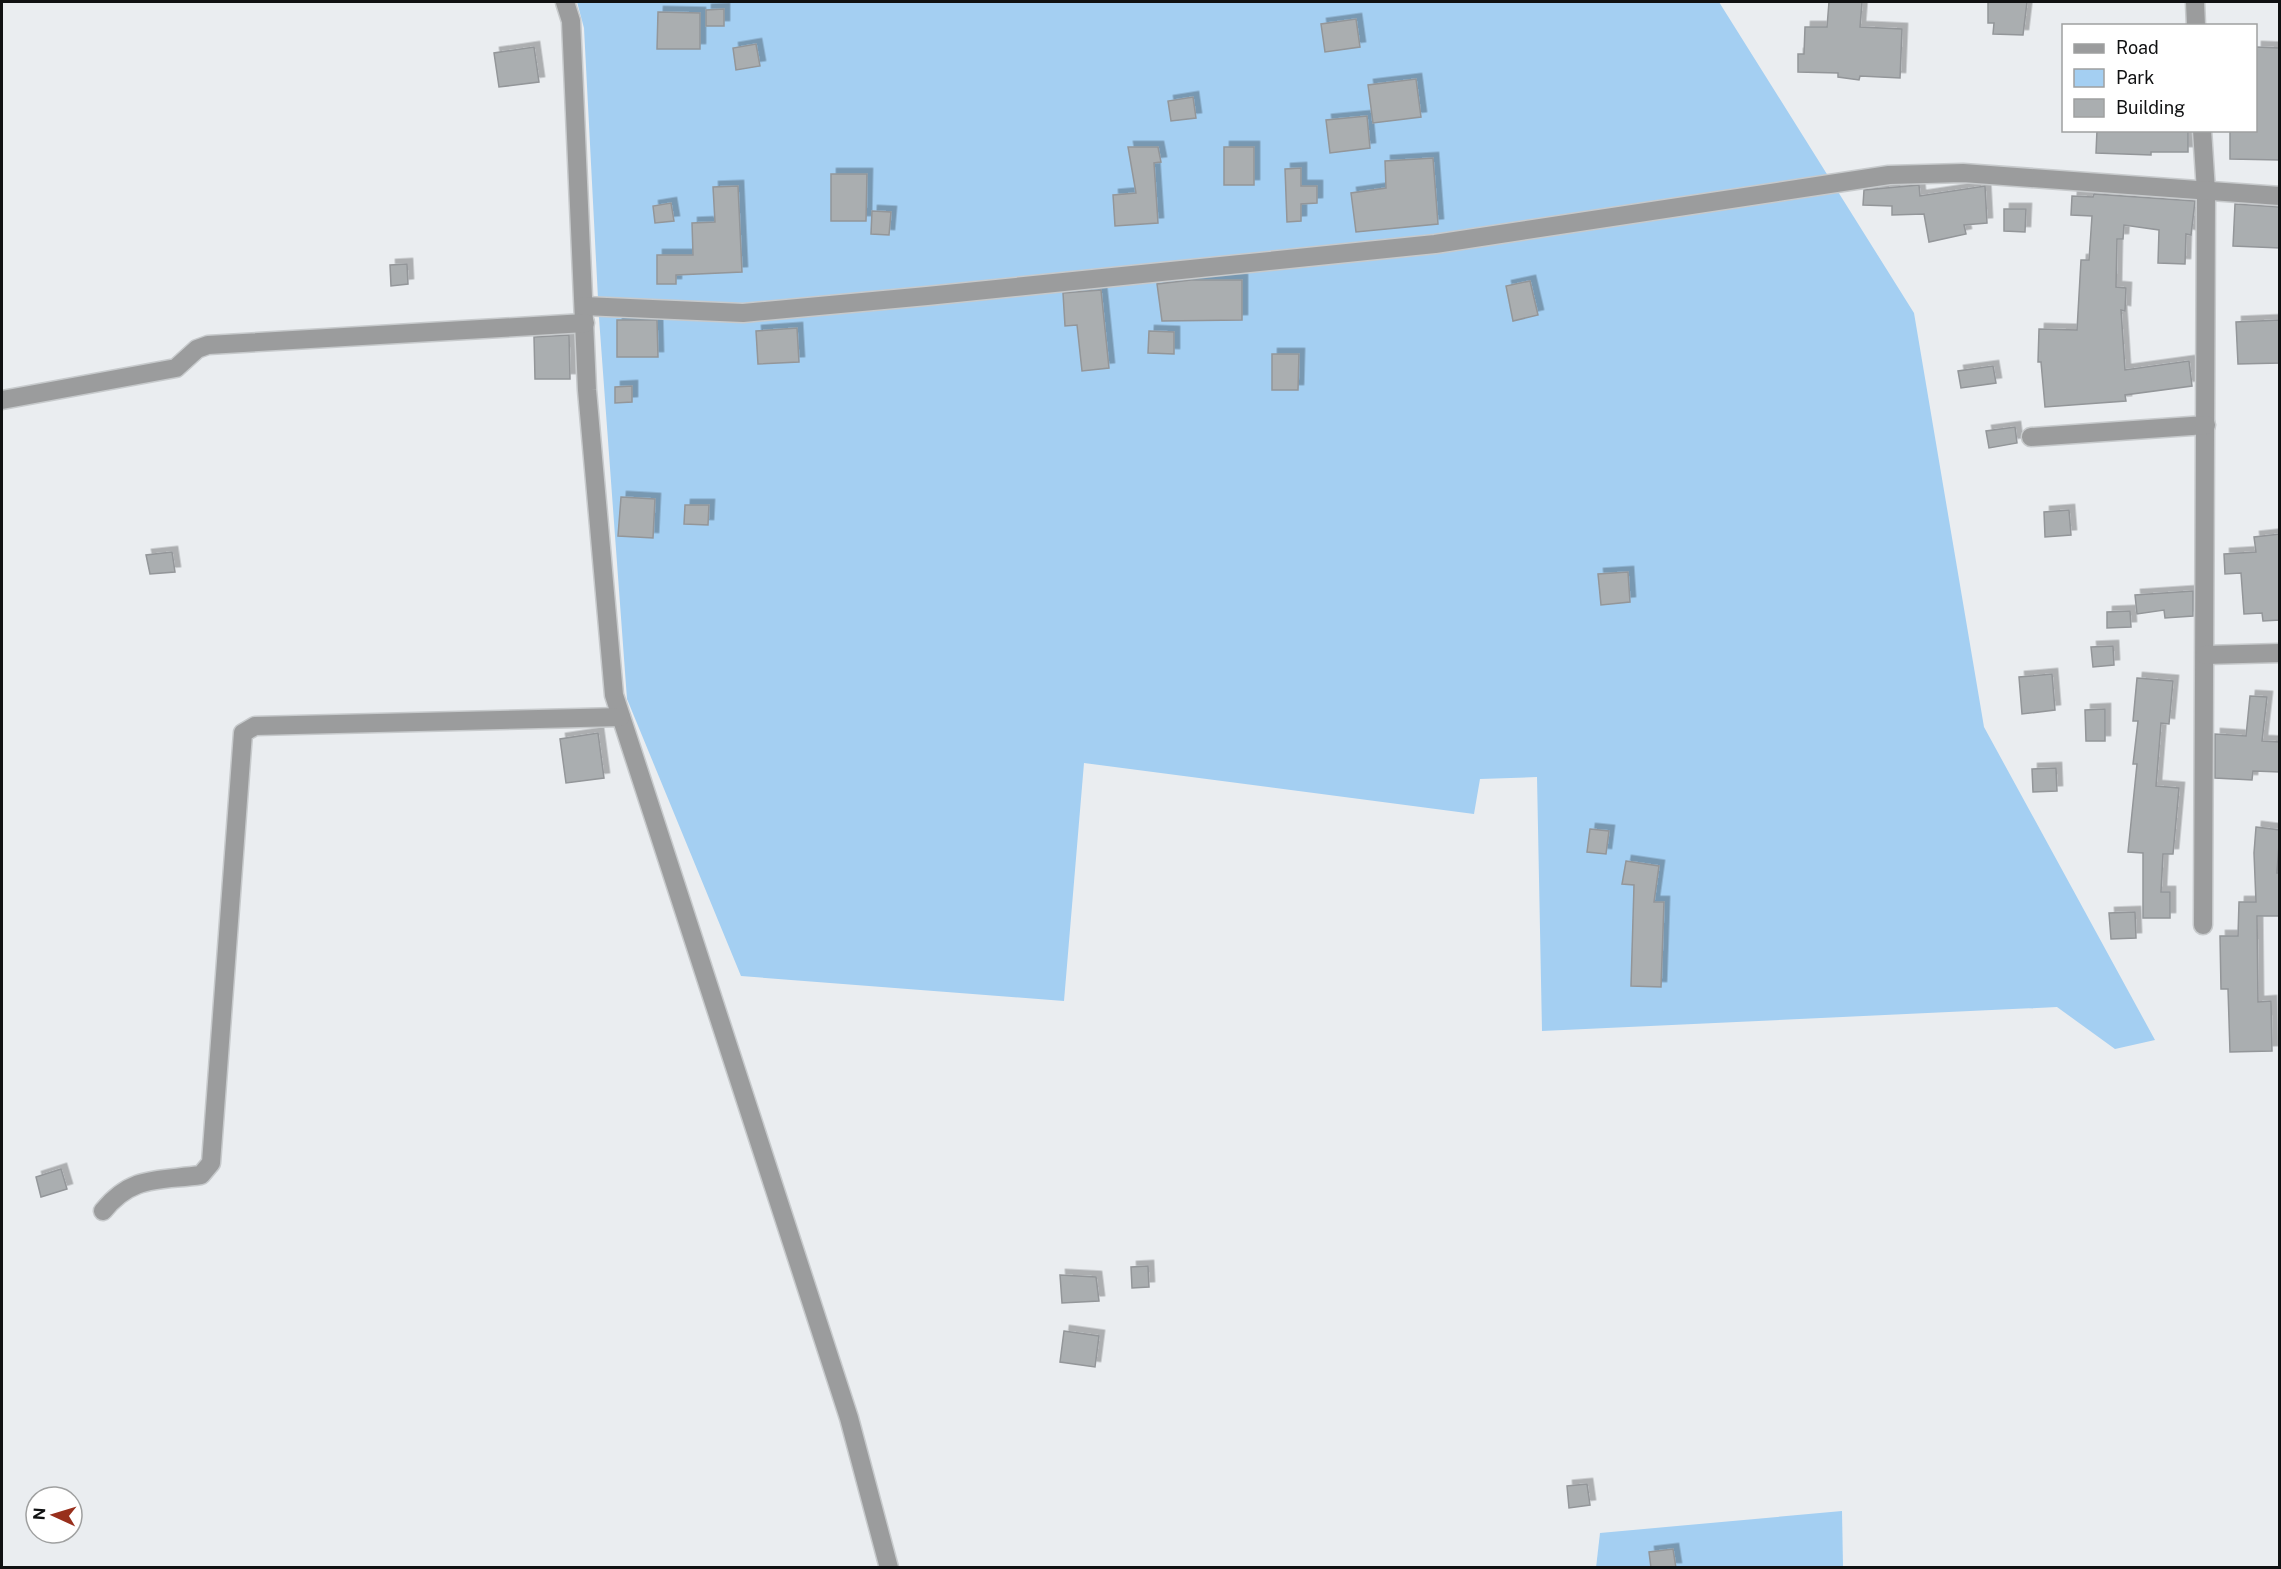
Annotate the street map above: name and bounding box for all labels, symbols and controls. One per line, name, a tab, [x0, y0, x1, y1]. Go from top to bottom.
legend	[2062, 24, 2257, 132]
text: Road	[2116, 37, 2159, 58]
text: Park	[2116, 67, 2154, 88]
text: Building	[2116, 97, 2185, 118]
north arrow	[24, 1485, 84, 1545]
text: N	[30, 1507, 49, 1521]

